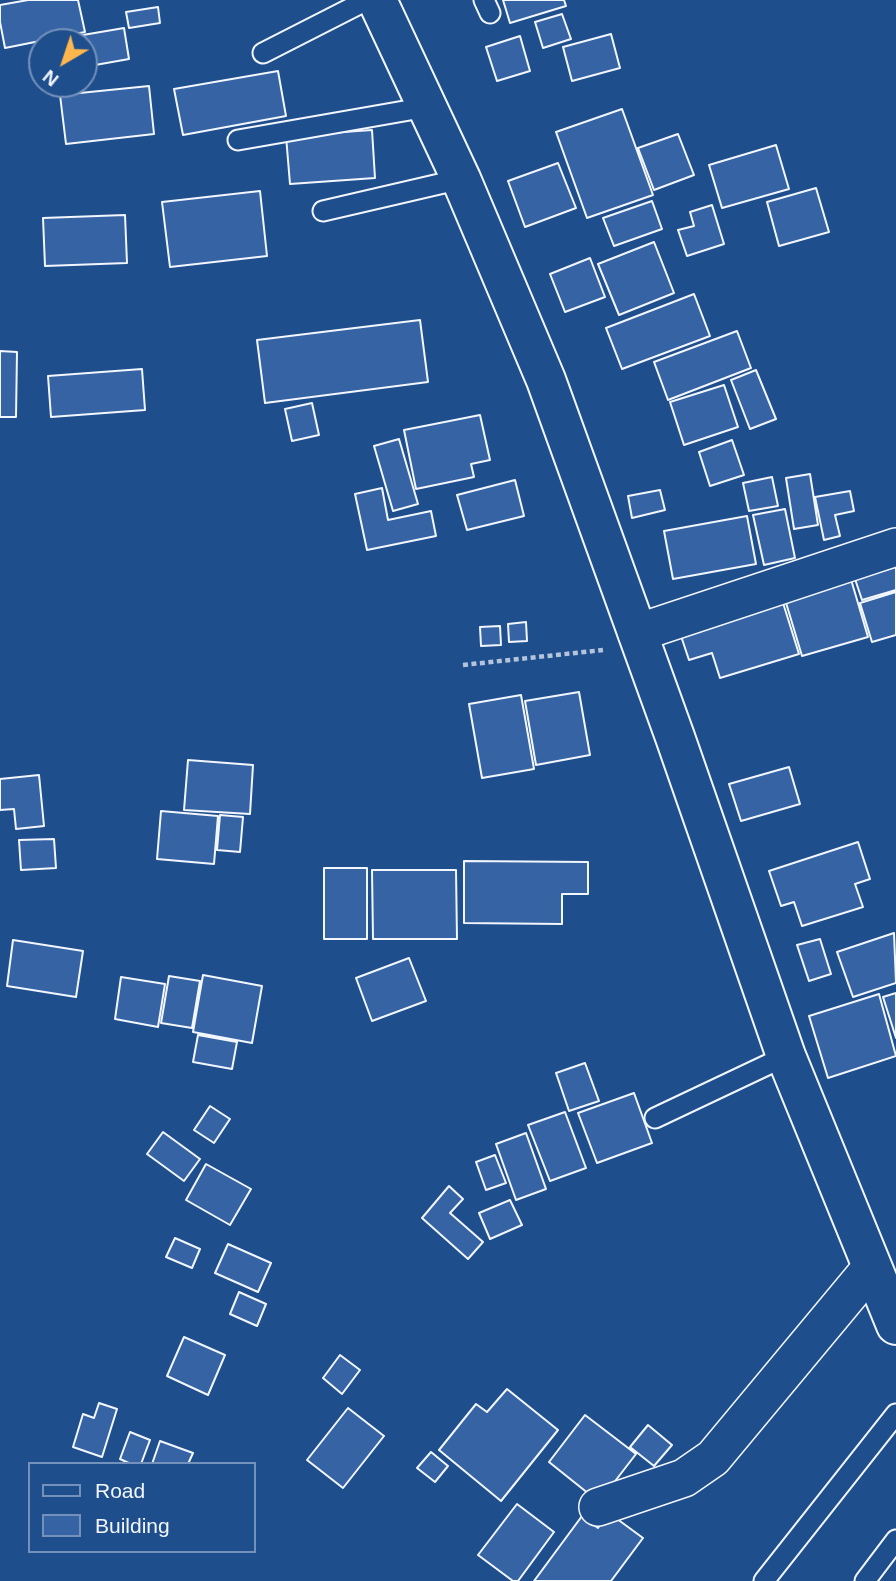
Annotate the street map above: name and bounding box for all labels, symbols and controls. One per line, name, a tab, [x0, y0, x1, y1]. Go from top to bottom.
north arrow	[28, 28, 98, 98]
text: N	[39, 66, 63, 91]
legend	[28, 1462, 256, 1553]
text: Road	[95, 1479, 145, 1502]
text: Building	[95, 1514, 170, 1537]

